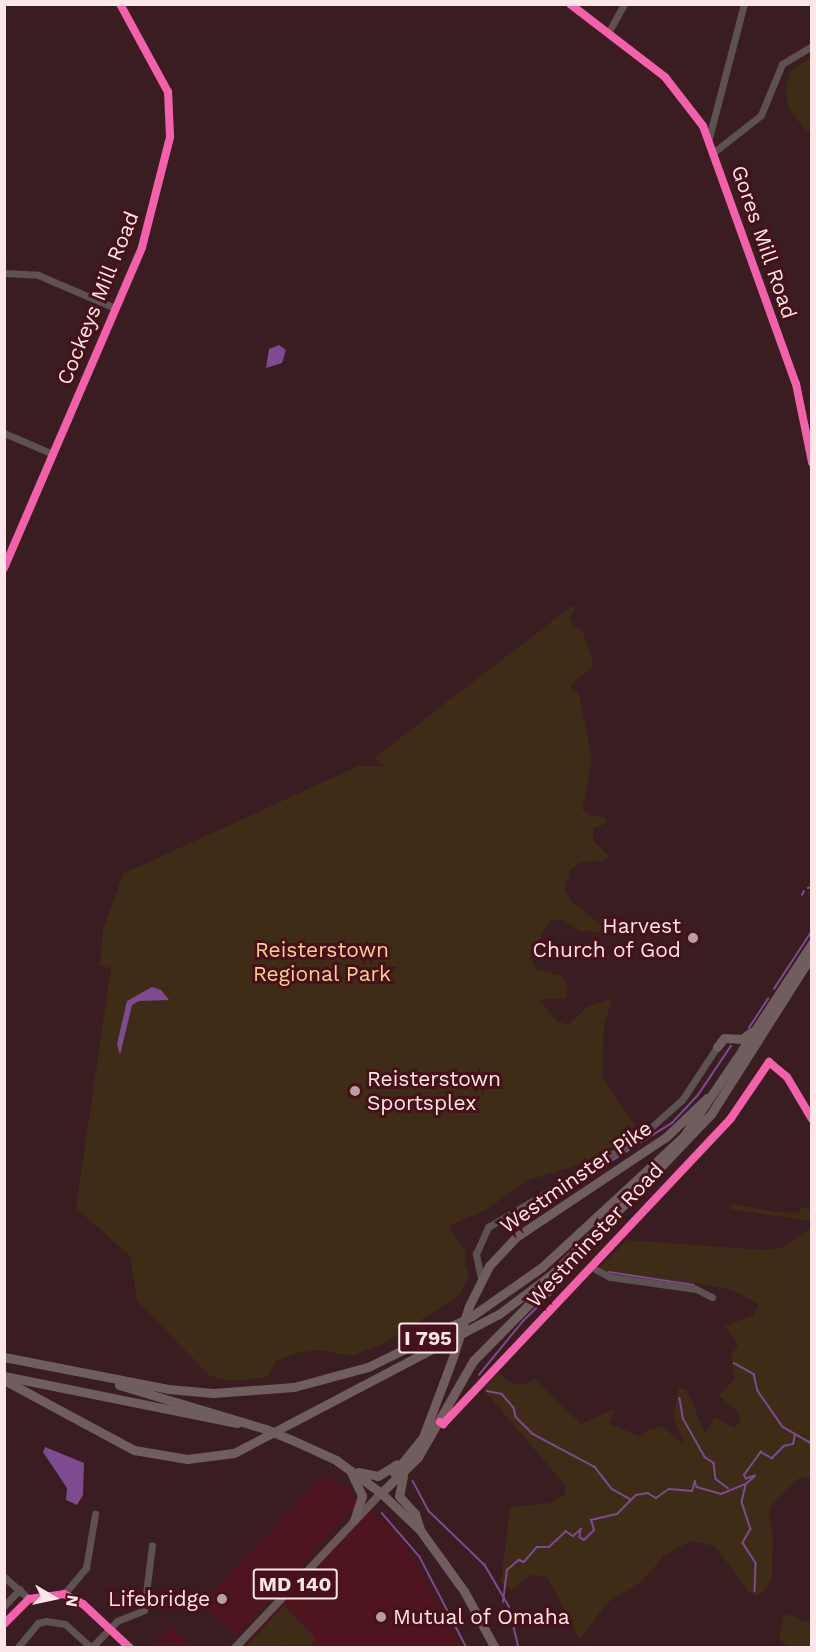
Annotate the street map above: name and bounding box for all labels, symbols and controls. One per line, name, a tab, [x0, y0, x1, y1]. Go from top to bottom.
street label: Gores Mill Road	[726, 162, 802, 322]
street label: Cockeys Mill Road	[52, 207, 144, 389]
place label: Harvest Church of God	[532, 913, 681, 963]
marker: Harvest Church of God	[686, 931, 700, 945]
park label: Reisterstown Regional Park	[253, 937, 391, 987]
place label: Reisterstown Sportsplex	[367, 1066, 501, 1116]
marker: Reisterstown Sportsplex	[348, 1084, 362, 1098]
street label: Westminster Pike	[495, 1115, 657, 1239]
street label: Westminster Road	[521, 1157, 669, 1313]
road number: I 795	[396, 1321, 460, 1355]
road number: MD 140	[252, 1567, 338, 1601]
north arrow	[24, 1568, 84, 1628]
place label: Lifebridge	[108, 1586, 210, 1612]
marker: Lifebridge	[215, 1592, 229, 1606]
text: N	[62, 1594, 83, 1608]
place label: Mutual of Omaha	[393, 1604, 571, 1630]
marker: Mutual of Omaha	[374, 1610, 388, 1624]

